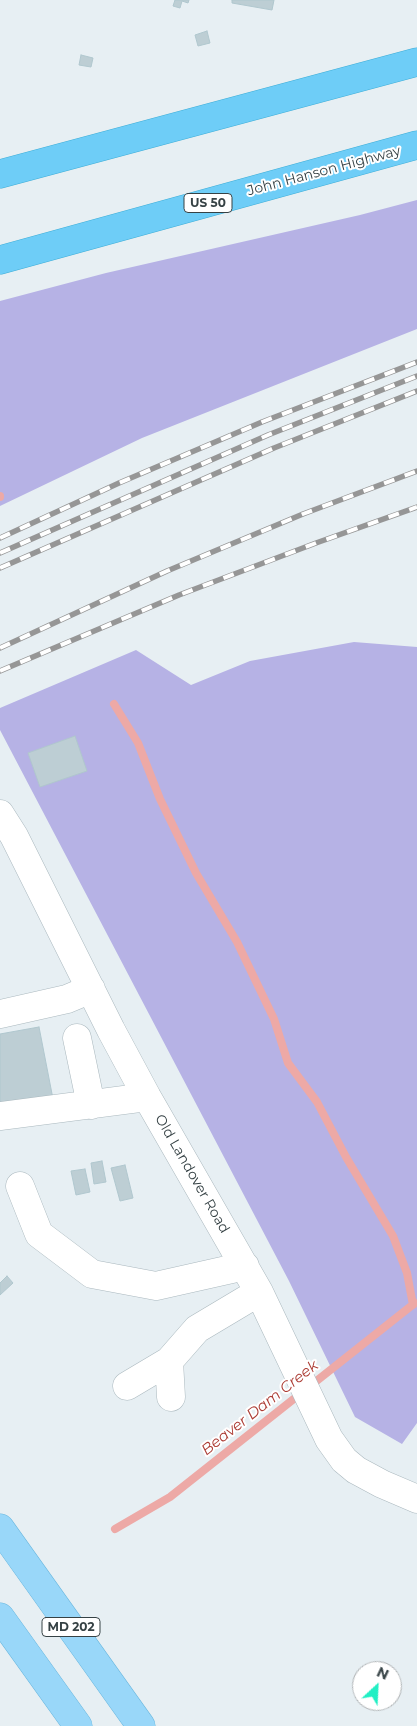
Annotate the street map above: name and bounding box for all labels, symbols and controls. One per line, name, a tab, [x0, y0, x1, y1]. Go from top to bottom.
street label: John Hanson Highway	[246, 142, 402, 200]
road number: US 50	[184, 194, 232, 212]
street label: Old Landover Road	[151, 1112, 233, 1236]
water label: Beaver Dam Creek	[198, 1357, 322, 1459]
road number: MD 202	[42, 1618, 100, 1636]
north arrow	[352, 1661, 402, 1711]
text: N	[374, 1663, 392, 1684]

